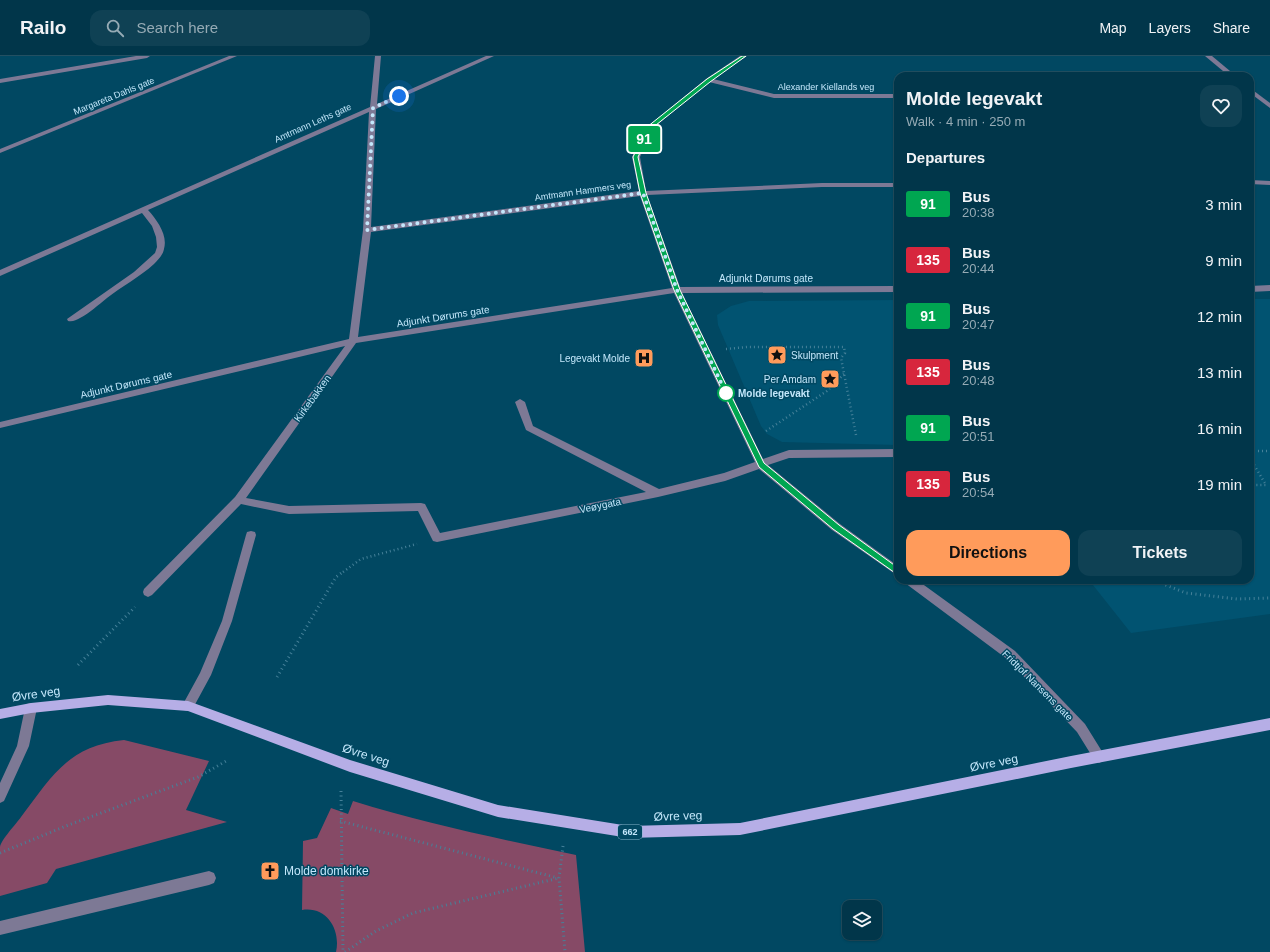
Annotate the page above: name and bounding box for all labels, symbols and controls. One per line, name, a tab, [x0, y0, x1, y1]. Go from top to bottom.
search box	[90, 10, 370, 46]
text: Railo	[20, 17, 66, 38]
icon: search	[104, 17, 126, 39]
text: Search here	[136, 19, 218, 36]
text: Map	[1099, 20, 1127, 36]
text: Layers	[1149, 20, 1191, 36]
text: Share	[1213, 20, 1250, 36]
street label: Margareta Dahls gate	[72, 75, 156, 117]
street label: Alexander Kiellands veg	[778, 82, 874, 92]
button: heart	[1200, 85, 1242, 127]
your location	[389, 86, 409, 106]
text: Molde legevakt	[906, 88, 1042, 109]
street label: Amtmann Leths gate	[273, 102, 353, 144]
text: Walk · 4 min · 250 m	[906, 114, 1025, 129]
line badge: 91	[626, 126, 662, 152]
text: 91	[636, 131, 652, 147]
text: Departures	[906, 149, 985, 166]
street label: Amtmann Hammers veg	[534, 179, 632, 203]
text: Bus	[962, 188, 990, 205]
text: 91	[920, 196, 936, 212]
text: 3 min	[1205, 196, 1242, 213]
text: 20:38	[962, 205, 995, 220]
text: Bus	[962, 244, 990, 261]
text: 135	[916, 252, 940, 268]
text: 9 min	[1205, 252, 1242, 269]
text: 20:44	[962, 261, 995, 276]
street label: Adjunkt Dørums gate	[719, 273, 813, 284]
text: Bus	[962, 300, 990, 317]
street label: Adjunkt Dørums gate	[396, 304, 491, 329]
text: 91	[920, 308, 936, 324]
text: 12 min	[1197, 308, 1242, 325]
text: 20:47	[962, 317, 995, 332]
place icon: Skulpment	[766, 344, 788, 366]
hospital icon: Legevakt Molde	[633, 347, 655, 369]
place label: Skulpment	[791, 350, 838, 361]
place label: Legevakt Molde	[559, 353, 630, 364]
text: Bus	[962, 356, 990, 373]
text: 135	[916, 364, 940, 380]
text: 13 min	[1197, 364, 1242, 381]
street label: Adjunkt Dørums gate	[79, 368, 174, 400]
place icon: Per Amdam	[819, 368, 841, 390]
street label: Kirkebakken	[292, 373, 333, 424]
text: 20:48	[962, 373, 995, 388]
place label: Per Amdam	[764, 374, 816, 385]
marker: Molde legevakt	[717, 384, 735, 402]
place label: Molde legevakt	[738, 388, 810, 399]
text: Bus	[962, 412, 990, 429]
text: 91	[920, 420, 936, 436]
text: 16 min	[1197, 420, 1242, 437]
text: 20:51	[962, 429, 995, 444]
text: Bus	[962, 468, 990, 485]
text: 135	[916, 476, 940, 492]
text: 19 min	[1197, 476, 1242, 493]
text: 20:54	[962, 485, 995, 500]
street label: Veøygata	[578, 496, 622, 515]
button: Directions	[906, 530, 1070, 576]
button: Tickets	[1078, 530, 1242, 576]
street label: Fridtjof Nansens gate	[1000, 648, 1075, 723]
street label: Øvre veg	[11, 684, 61, 704]
street label: Øvre veg	[341, 741, 391, 769]
street label: Øvre veg	[969, 751, 1019, 775]
street label: Øvre veg	[653, 808, 703, 824]
road number: 662	[618, 825, 642, 839]
church icon: Molde domkirke	[259, 860, 281, 882]
place label: Molde domkirke	[284, 864, 369, 878]
map controls	[842, 900, 882, 940]
button: layers	[842, 900, 882, 940]

